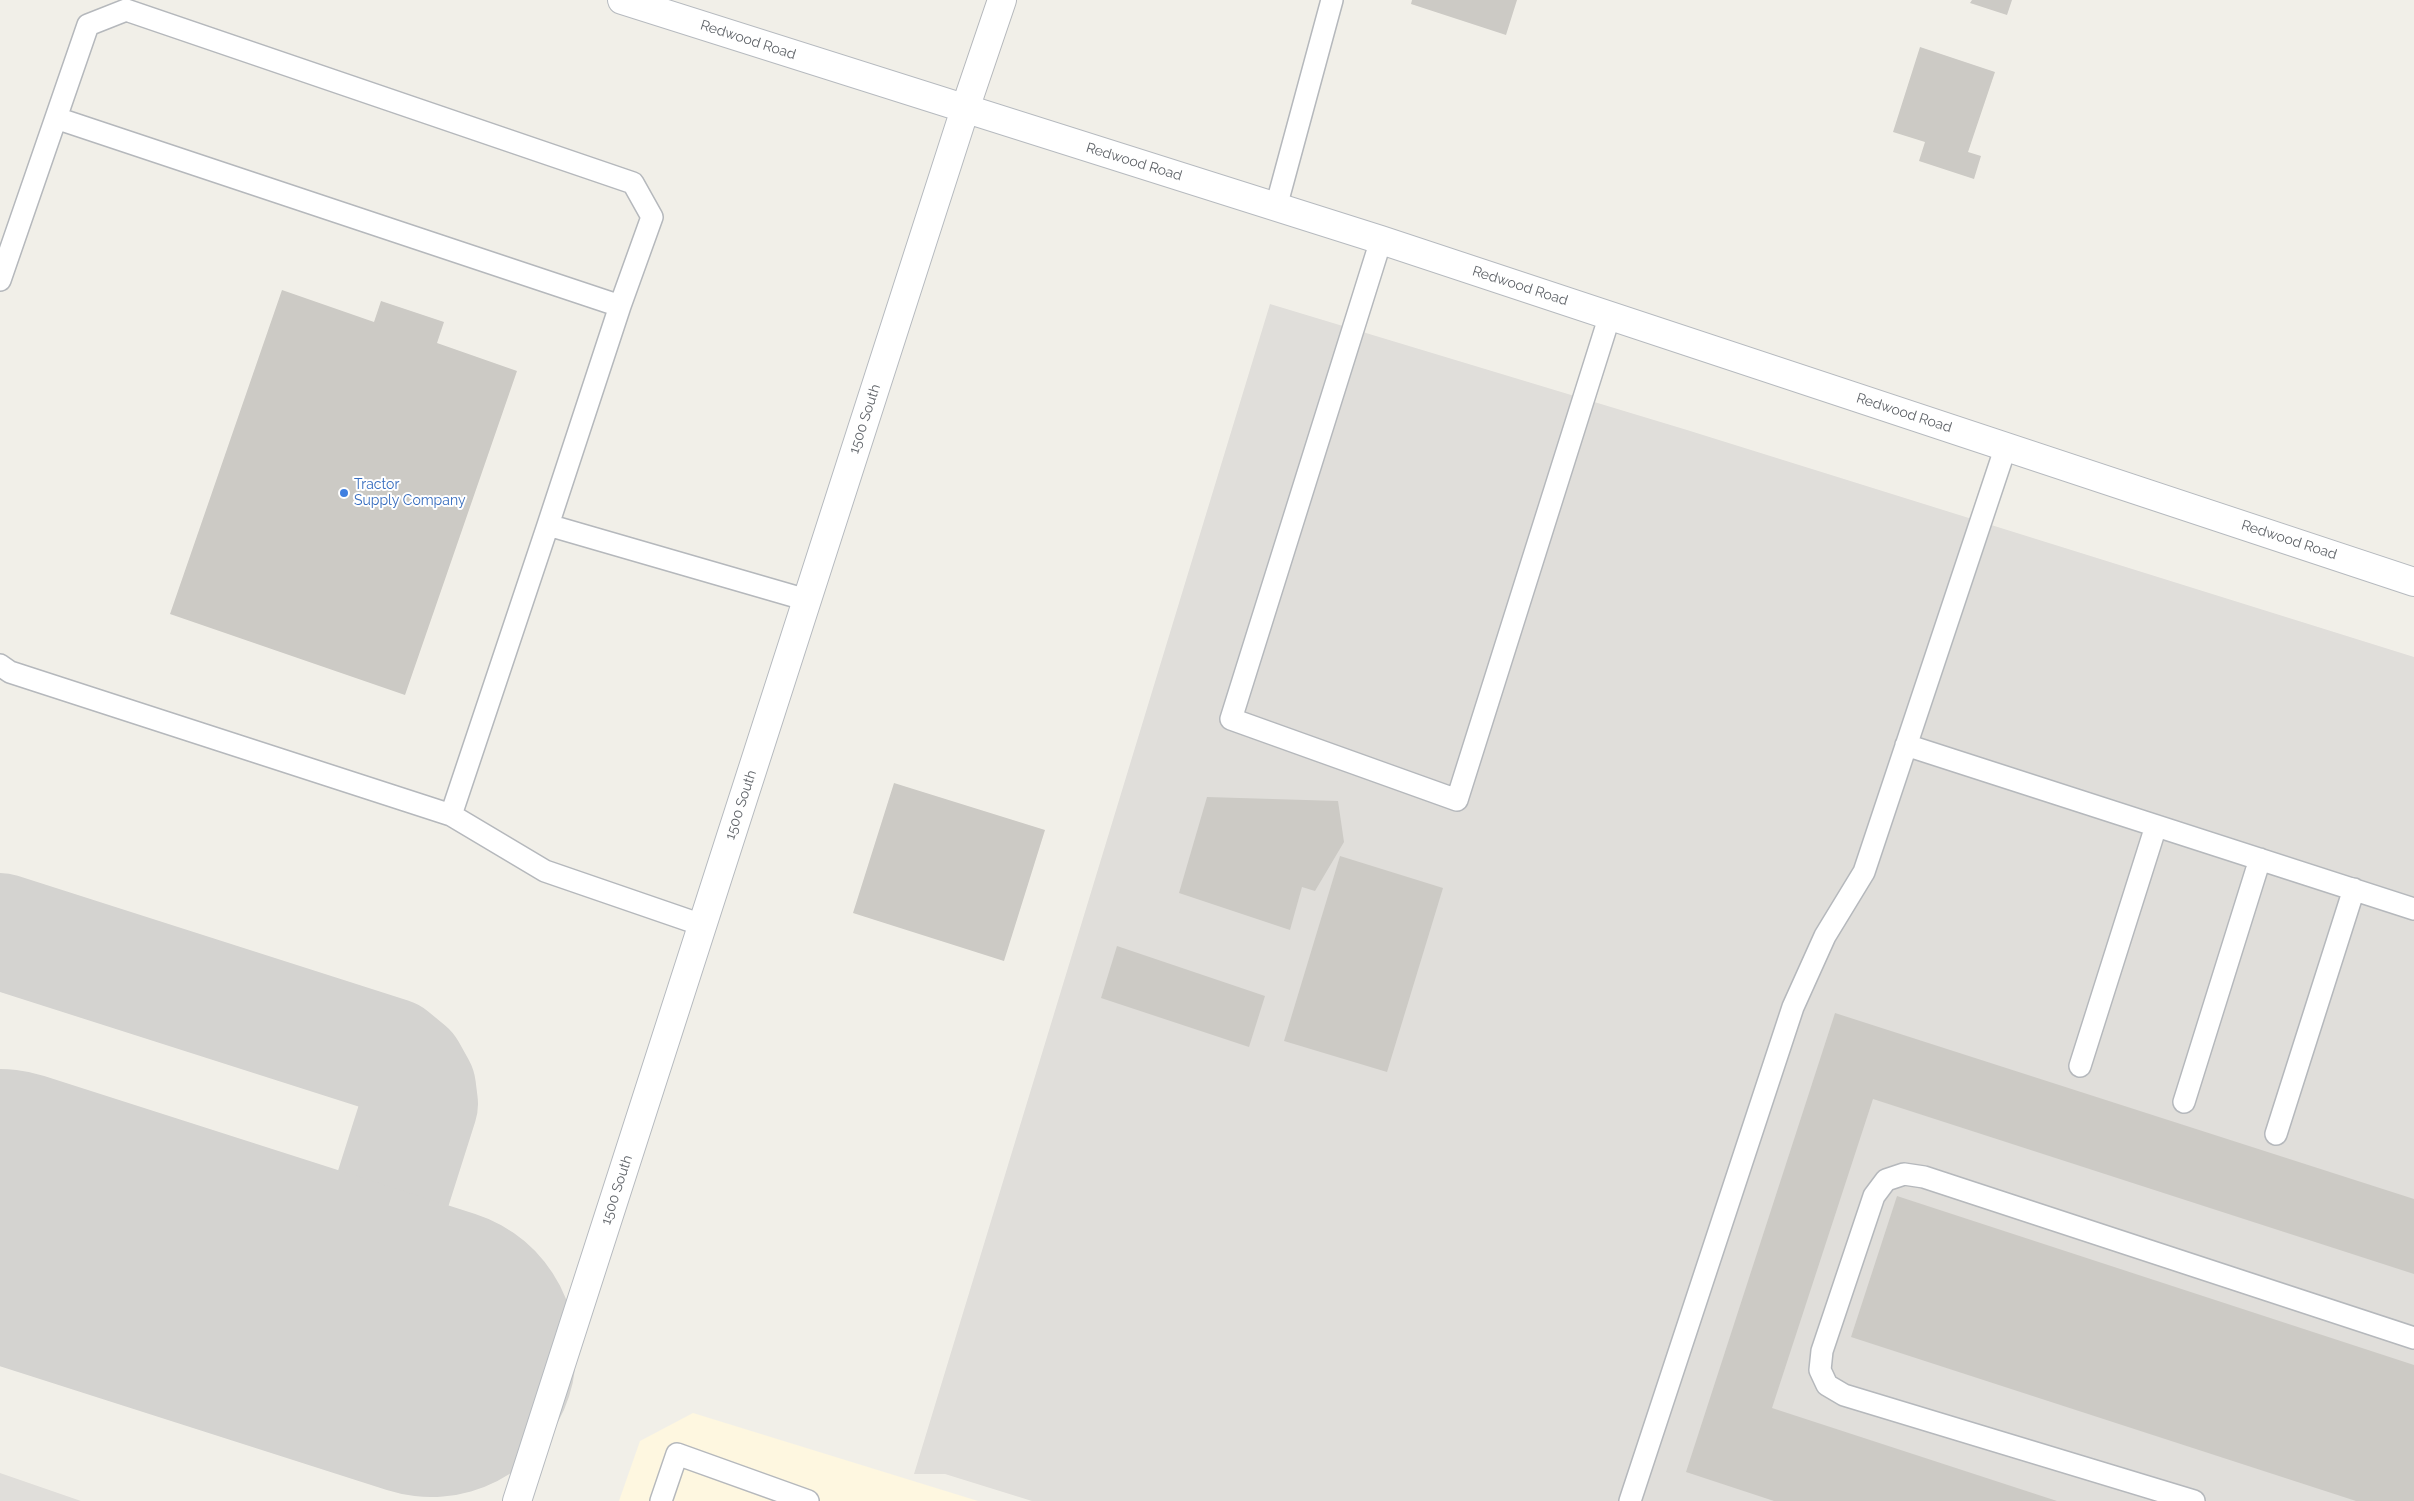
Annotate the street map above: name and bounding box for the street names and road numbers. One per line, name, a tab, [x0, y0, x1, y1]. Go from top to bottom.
street label: Redwood Road	[698, 17, 798, 63]
street label: Redwood Road	[1084, 139, 1184, 185]
street label: Redwood Road	[1470, 263, 1570, 309]
street label: 1500 South	[846, 382, 884, 456]
street label: Redwood Road	[1854, 390, 1954, 436]
street label: Redwood Road	[2239, 517, 2339, 563]
street label: 1500 South	[722, 768, 760, 842]
street label: 1500 South	[598, 1153, 636, 1227]

